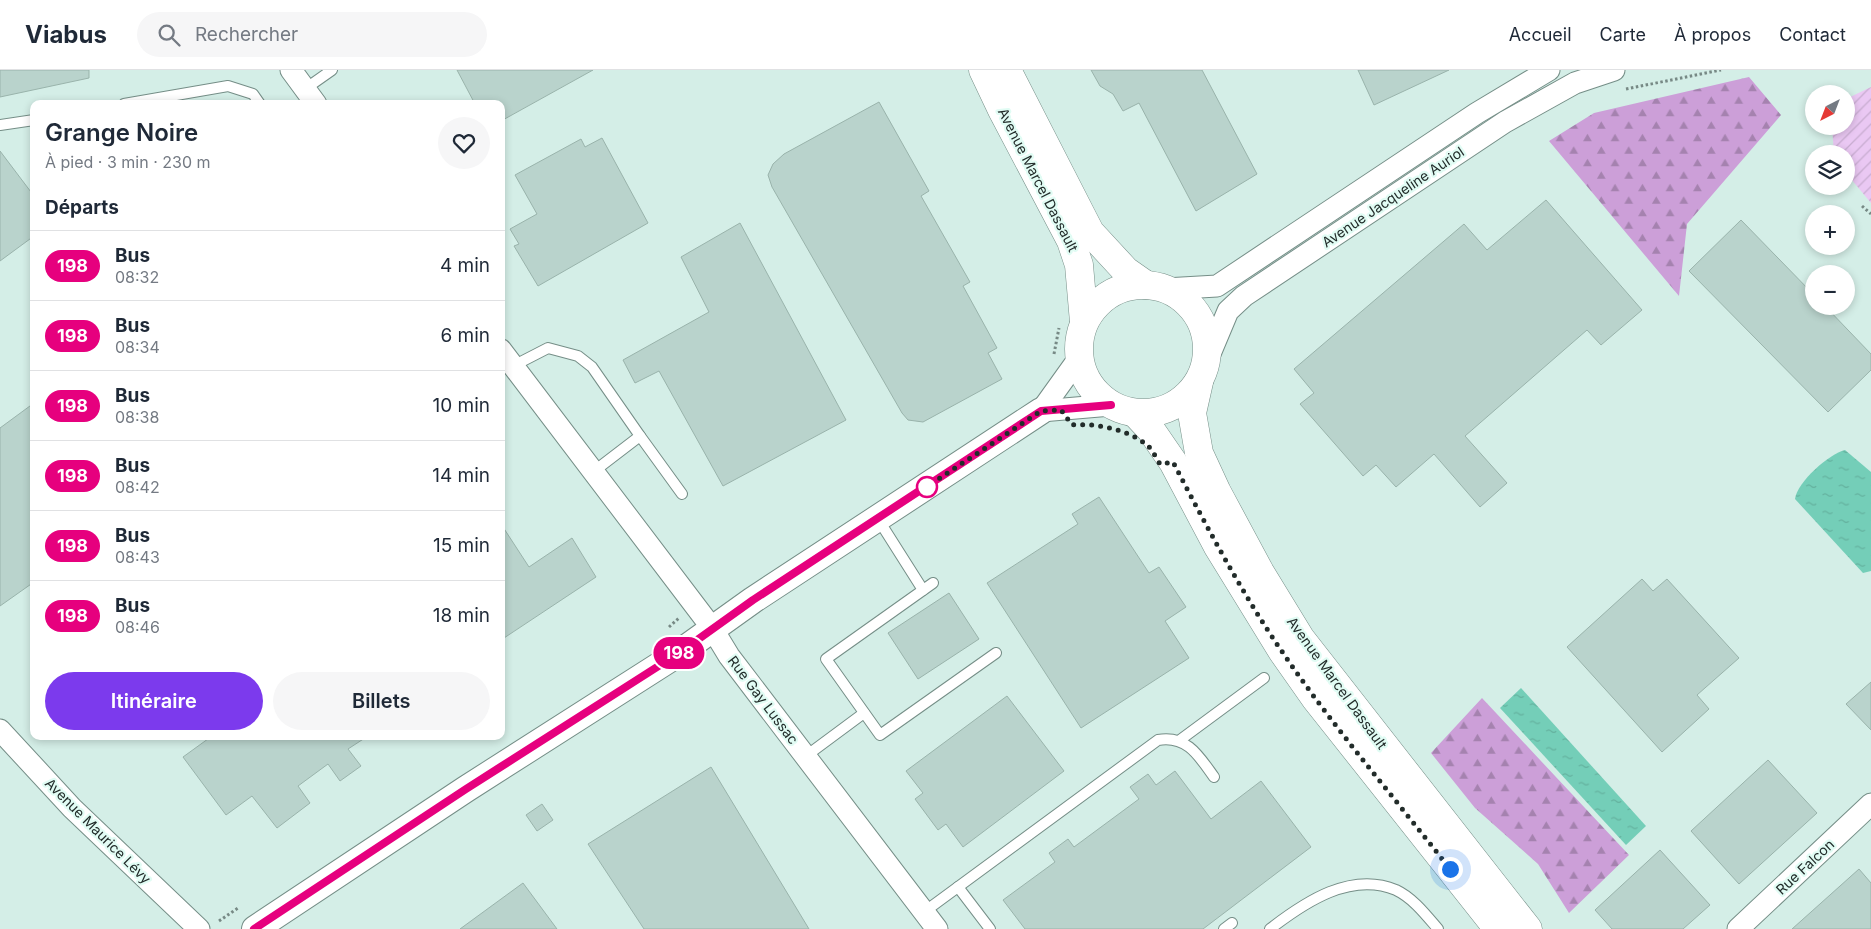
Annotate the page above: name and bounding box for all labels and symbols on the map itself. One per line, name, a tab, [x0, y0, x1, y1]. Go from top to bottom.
north arrow	[1805, 85, 1855, 135]
street label: Avenue Marcel Dassault	[995, 105, 1082, 255]
street label: Avenue Jacqueline Auriol	[1318, 143, 1467, 251]
unlabelled marker	[916, 476, 938, 498]
street label: Avenue Marcel Dassault	[1284, 613, 1391, 752]
line badge: 198	[650, 637, 708, 669]
street label: Rue Gay Lussac	[725, 652, 802, 747]
street label: Avenue Maurice Lévy	[42, 774, 155, 887]
street label: Rue Falcon	[1772, 835, 1837, 898]
your location	[1438, 857, 1463, 882]

